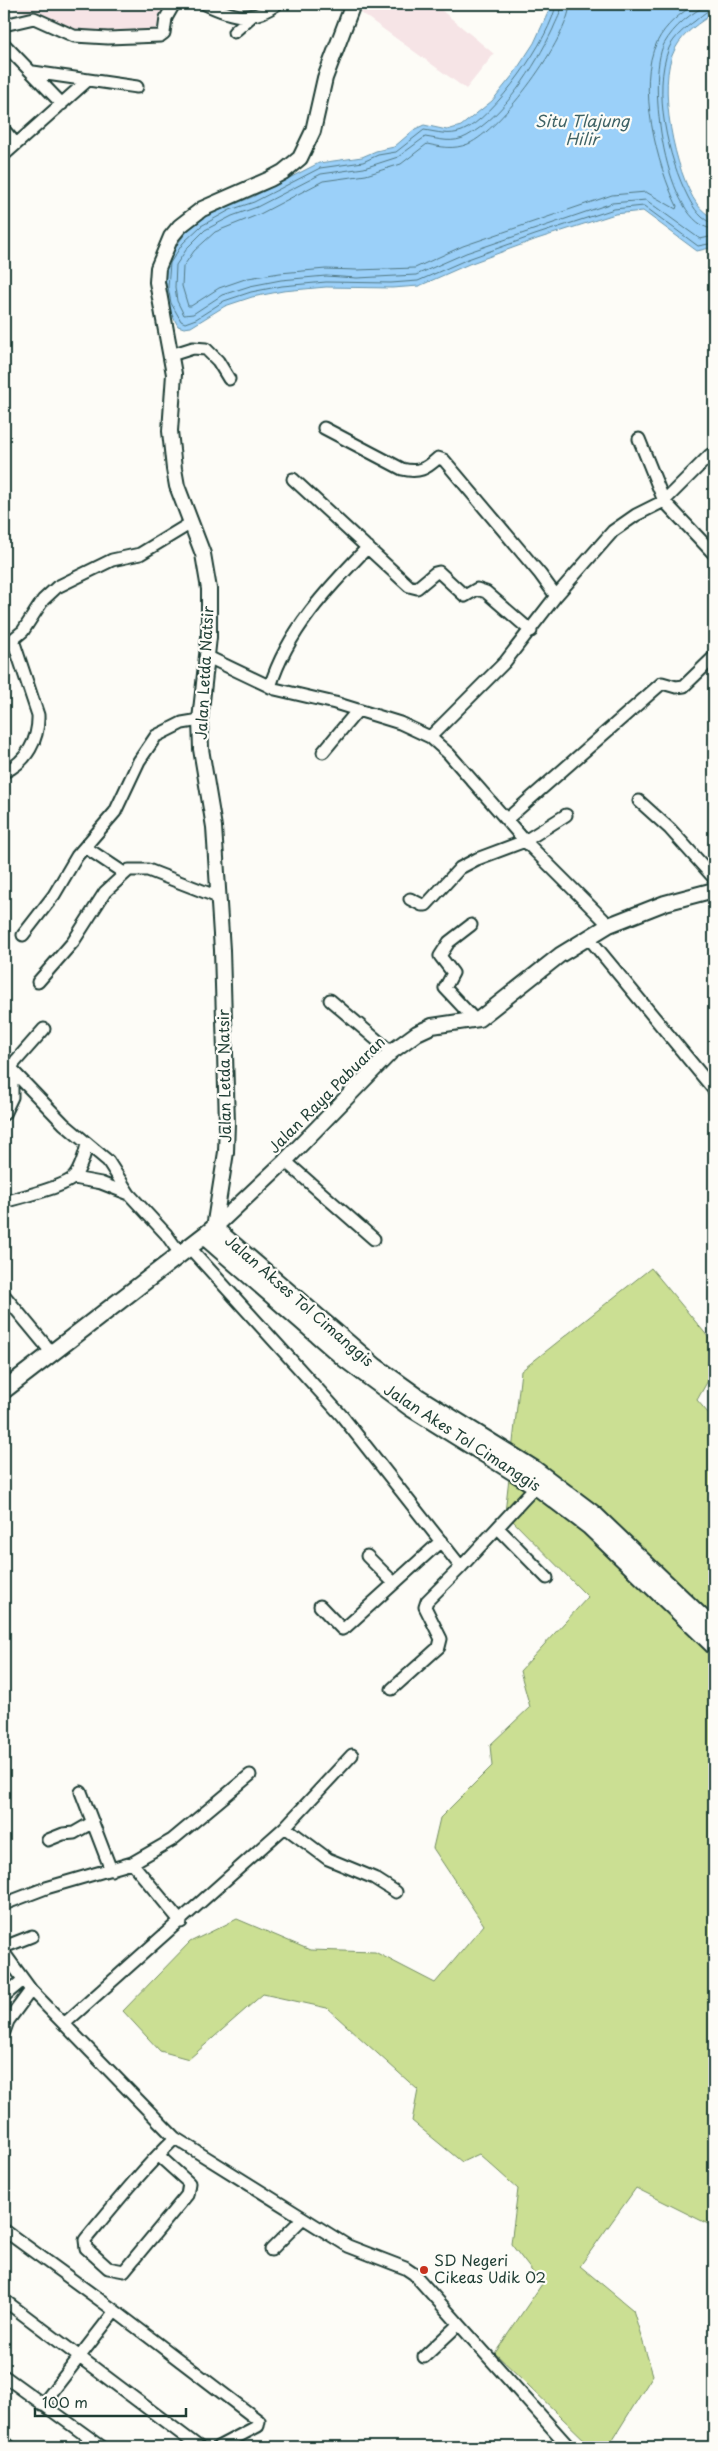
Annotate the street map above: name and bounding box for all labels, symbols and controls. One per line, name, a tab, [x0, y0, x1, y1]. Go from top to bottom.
water label: Situ Tlajung Hilir	[535, 108, 631, 150]
street label: Jalan Letda Natsir	[189, 605, 218, 740]
street label: Jalan Letda Natsir	[211, 1009, 236, 1143]
street label: Jalan Raya Pabuaran	[262, 1030, 390, 1158]
street label: Jalan Akses Tol Cimanggis	[220, 1229, 380, 1371]
street label: Jalan Akes Tol Cimanggis	[380, 1377, 546, 1496]
place label: SD Negeri Cikeas Udik 02	[434, 2248, 546, 2288]
marker: SD Negeri Cikeas Udik 02	[418, 2264, 430, 2276]
scale bar	[35, 2386, 186, 2418]
text: 100 m	[42, 2390, 88, 2413]

